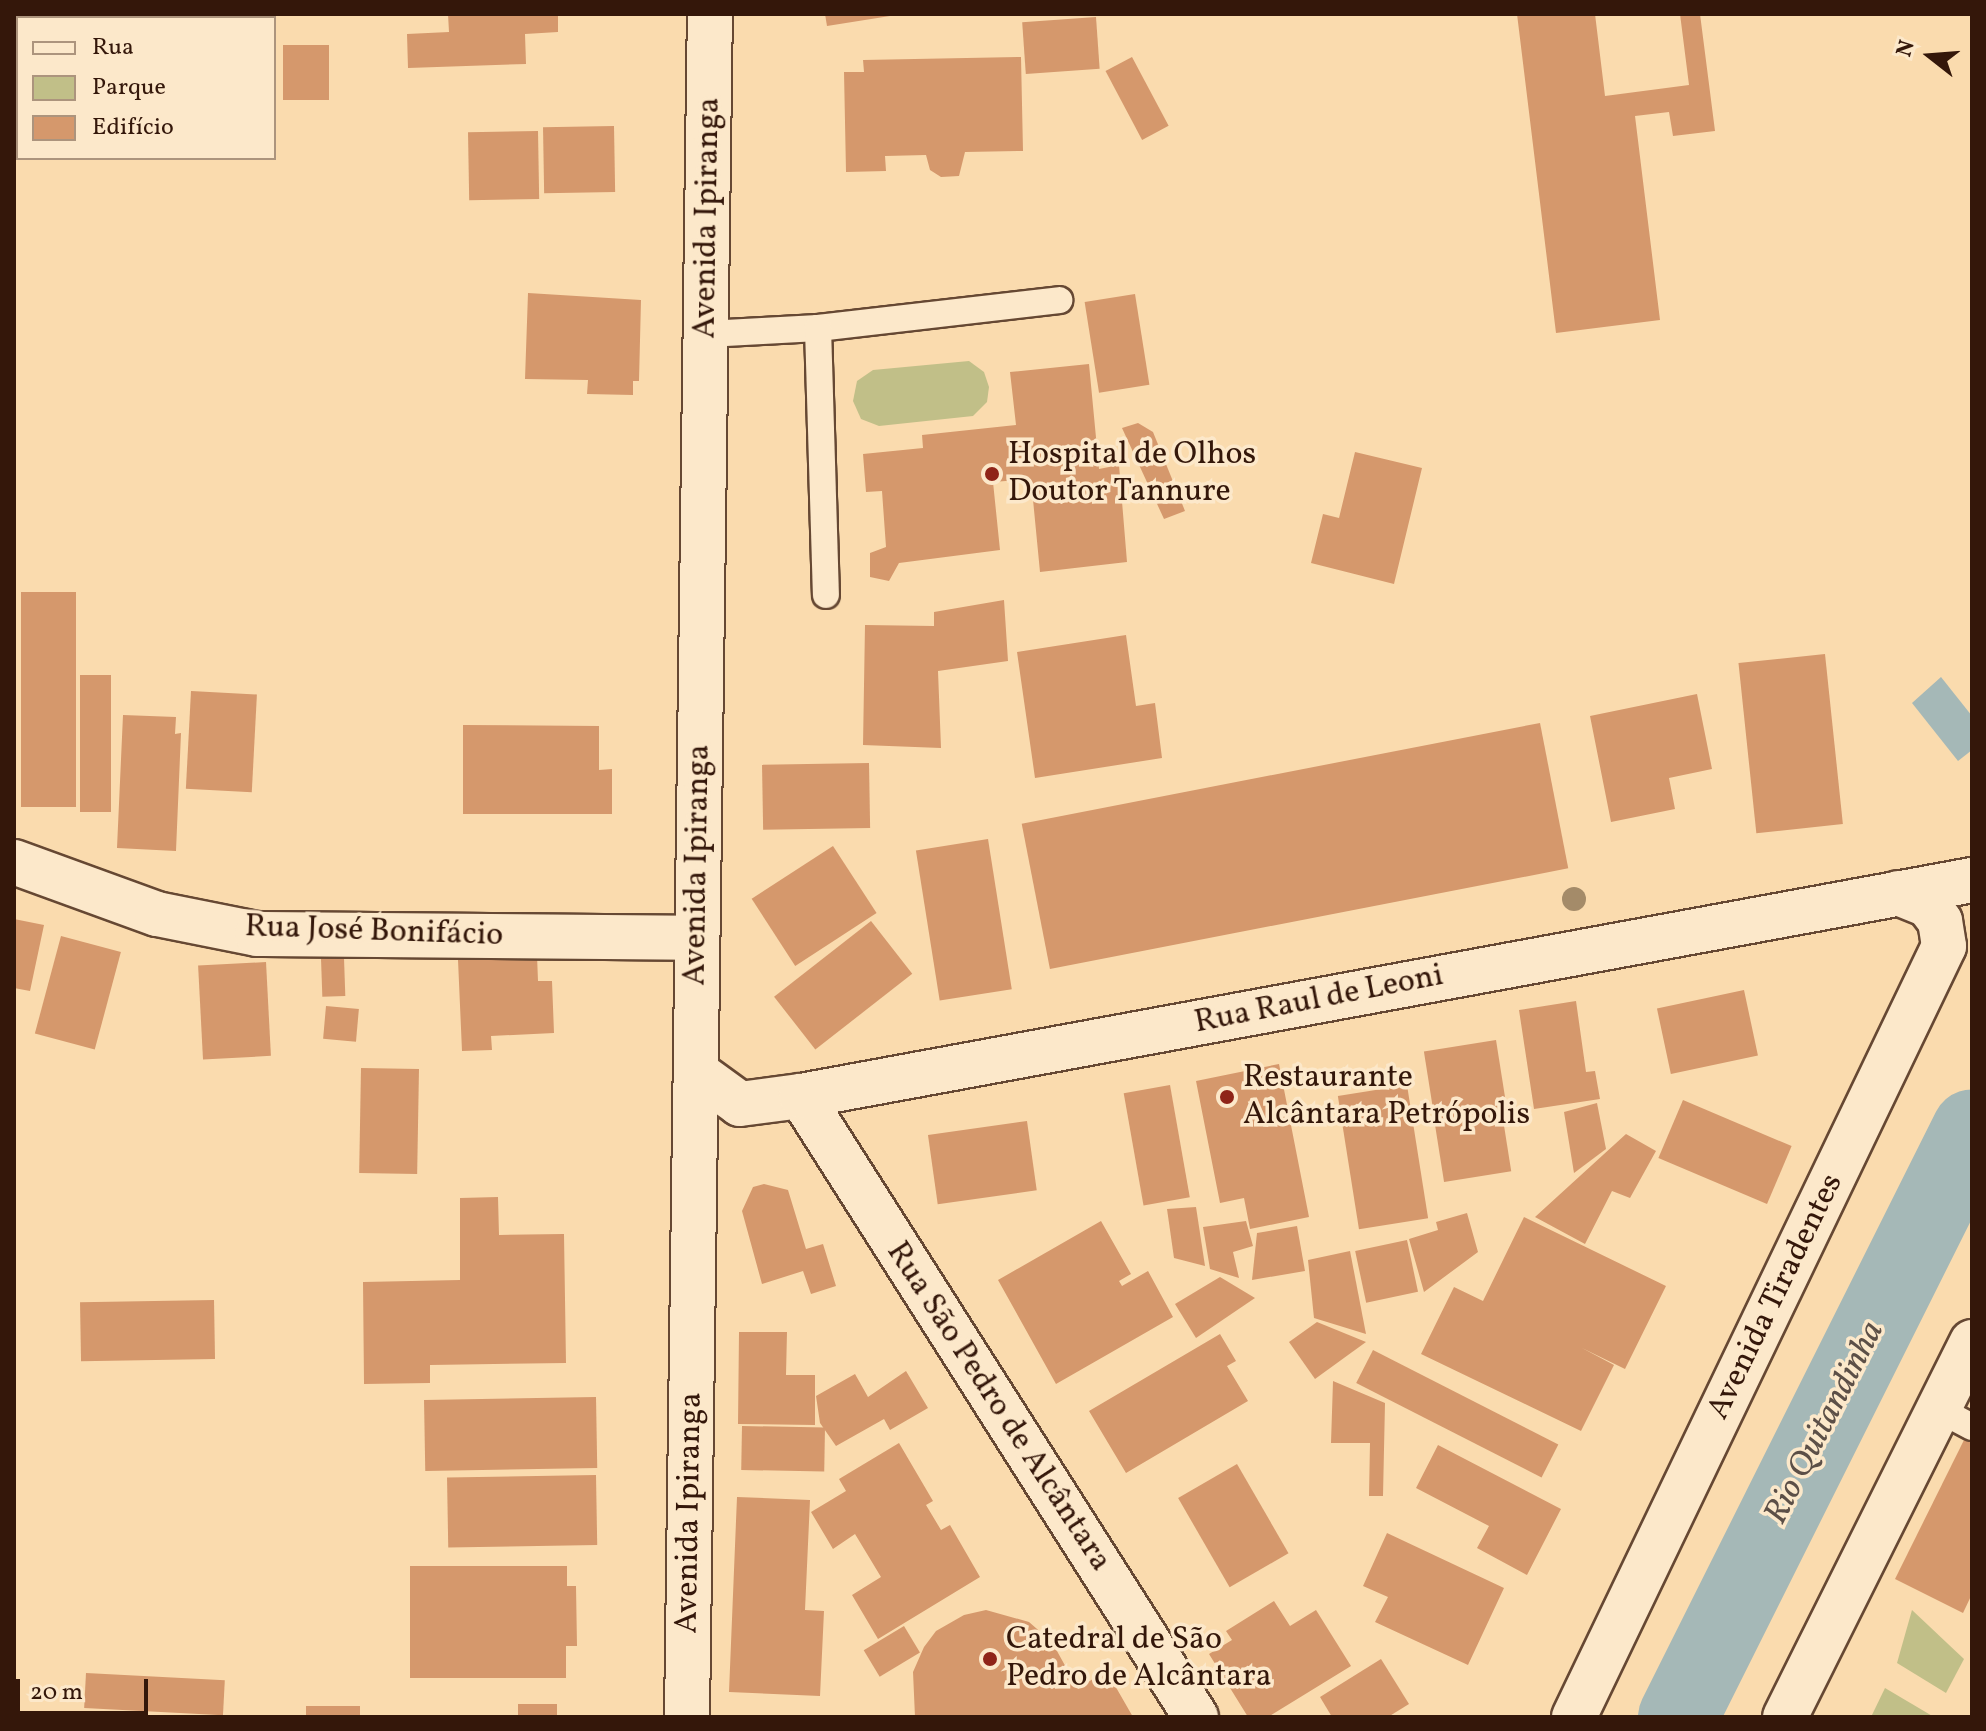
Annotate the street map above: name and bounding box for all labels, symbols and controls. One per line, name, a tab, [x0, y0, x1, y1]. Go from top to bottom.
legend	[16, 16, 276, 160]
north arrow	[1890, 16, 1970, 96]
text: Rua	[92, 31, 134, 65]
text: N	[1889, 37, 1924, 61]
text: Parque	[92, 71, 166, 105]
street label: Avenida Ipiranga	[687, 97, 729, 339]
text: Edifício	[92, 111, 174, 145]
place label: Hospital de Olhos Doutor Tannure	[1008, 437, 1256, 512]
marker: Hospital de Olhos Doutor Tannure	[983, 465, 1001, 483]
street label: Avenida Ipiranga	[677, 744, 719, 986]
street label: Rua José Bonifácio	[244, 908, 504, 956]
street label: Rua Raul de Leoni	[1191, 957, 1447, 1043]
place label: Restaurante Alcântara Petrópolis	[1243, 1060, 1530, 1135]
marker: Restaurante Alcântara Petrópolis	[1218, 1088, 1236, 1106]
street label: Avenida Tiradentes	[1700, 1167, 1852, 1427]
street label: Rua São Pedro de Alcântara	[877, 1235, 1119, 1579]
water label: Rio Quitandinha	[1756, 1315, 1894, 1531]
street label: Avenida Ipiranga	[669, 1392, 711, 1634]
place label: Catedral de São Pedro de Alcântara	[1006, 1622, 1272, 1697]
marker: Catedral de São Pedro de Alcântara	[981, 1650, 999, 1668]
scale bar	[20, 1663, 152, 1713]
text: 20 m	[30, 1676, 83, 1710]

